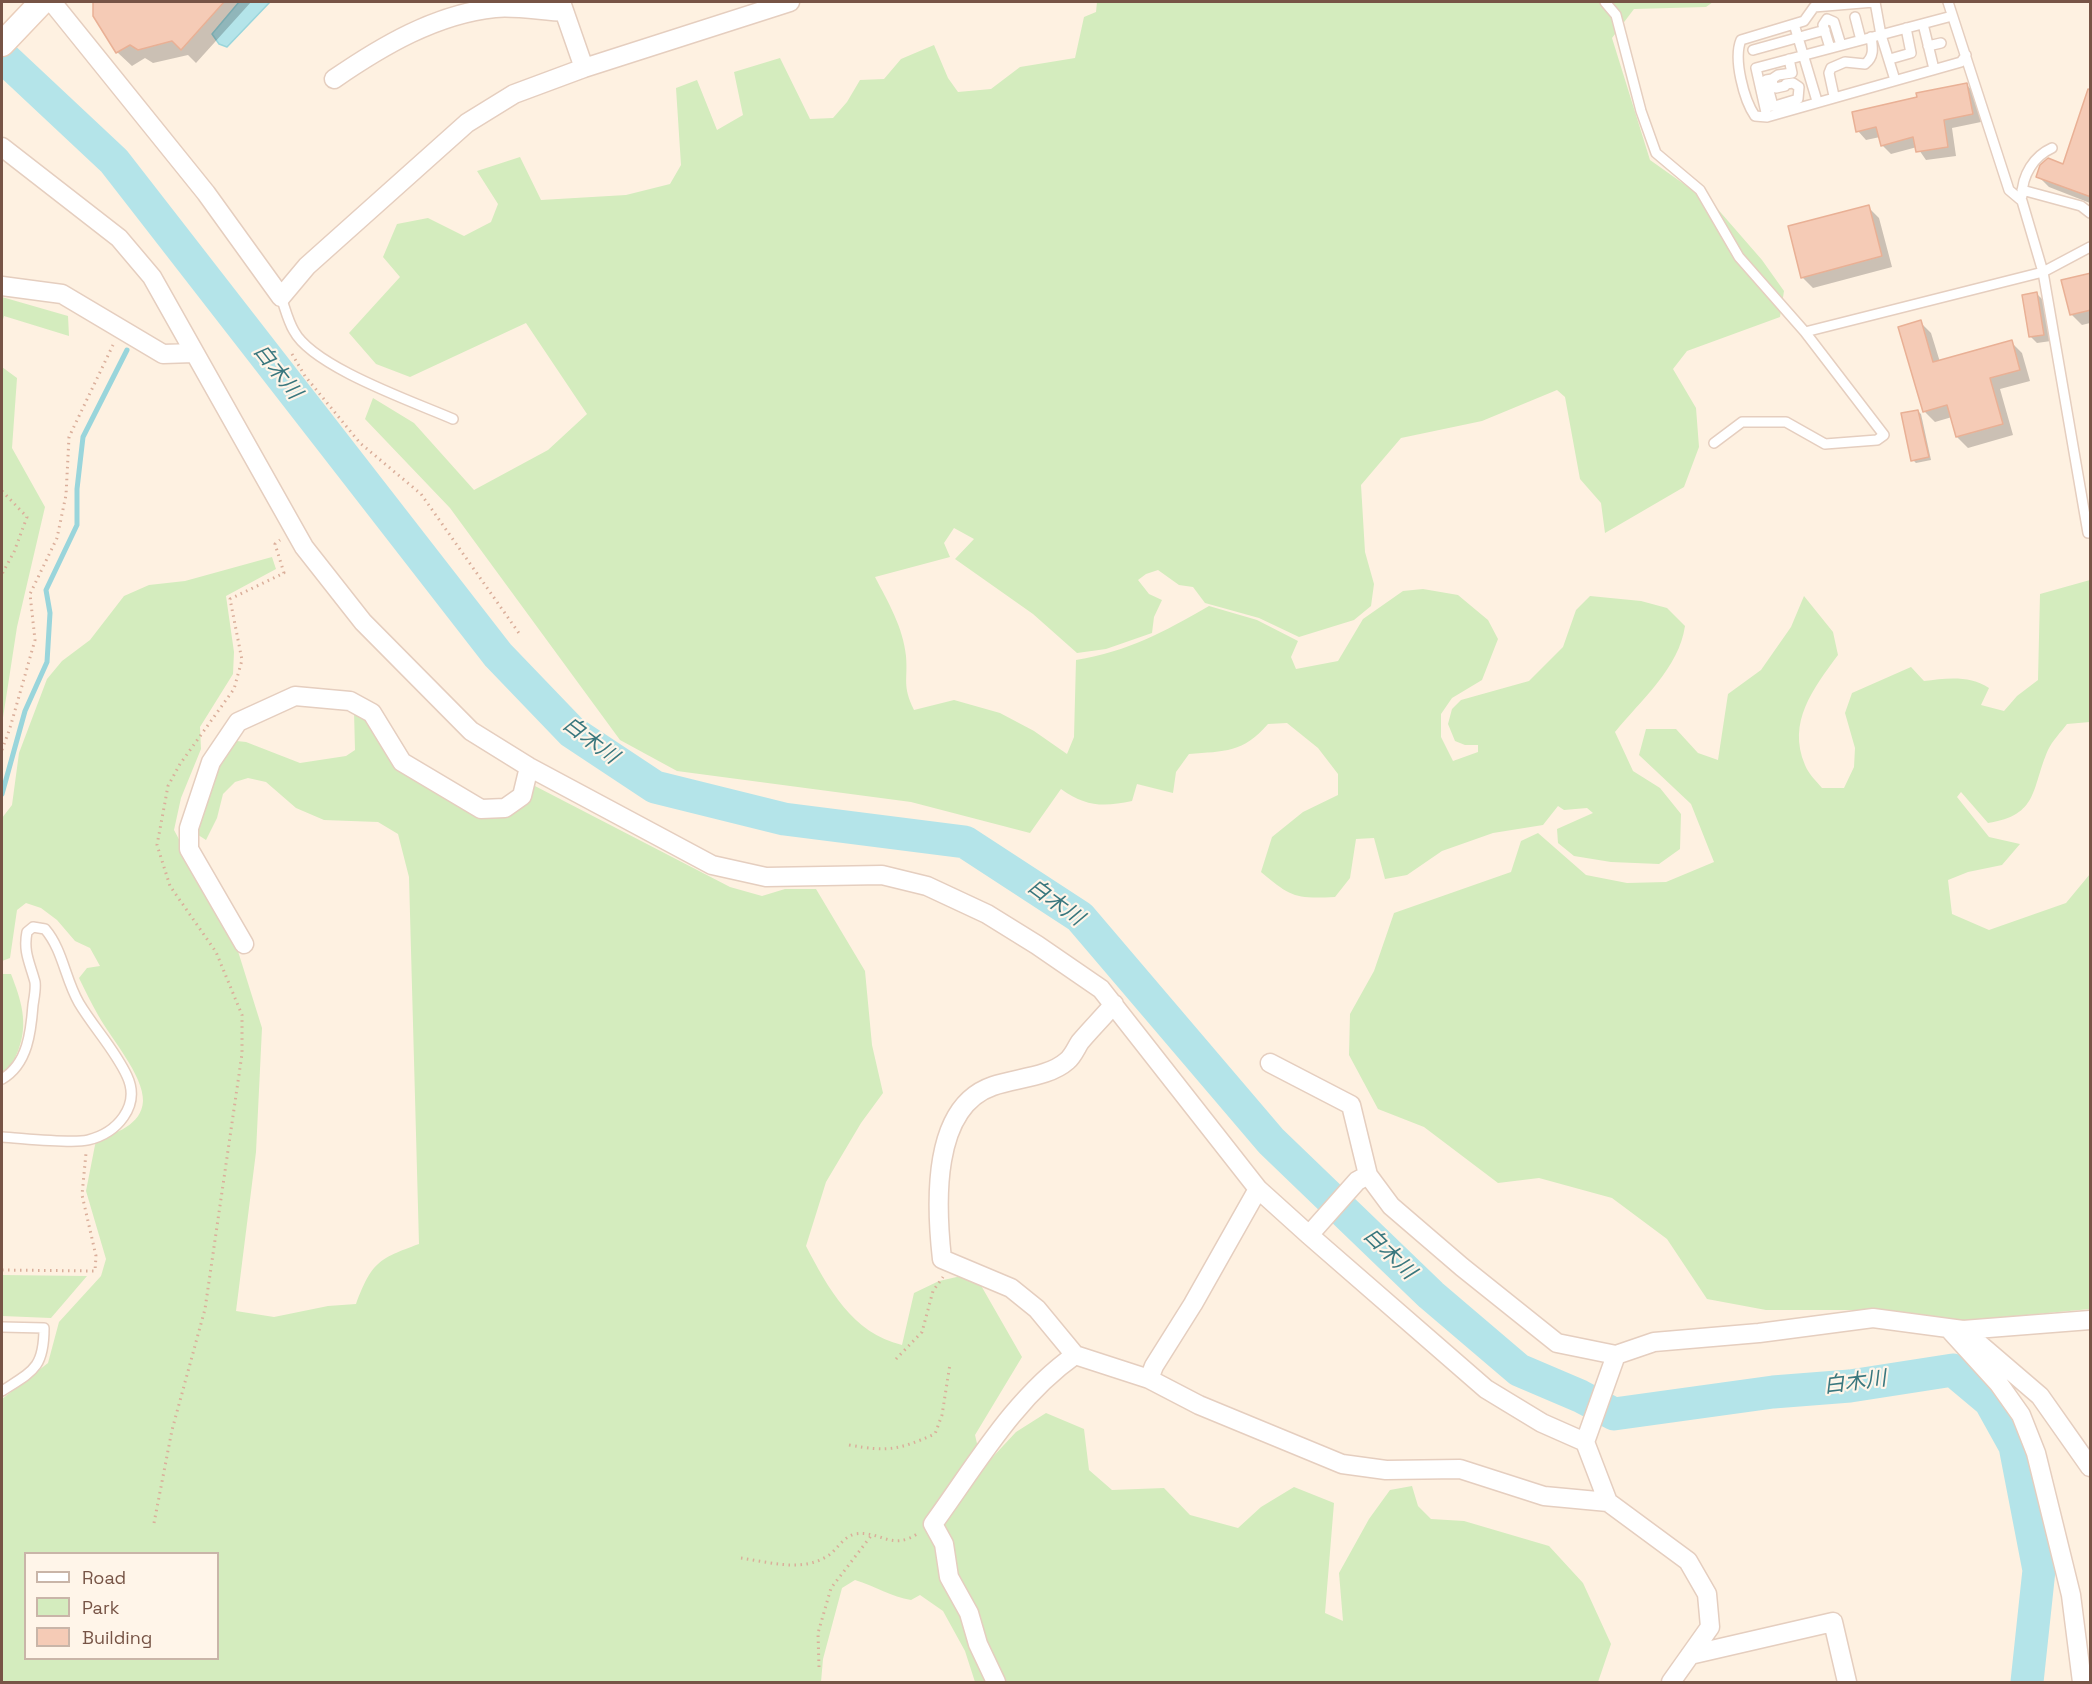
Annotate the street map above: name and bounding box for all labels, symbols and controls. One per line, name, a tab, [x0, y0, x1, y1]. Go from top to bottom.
water label: 白木川	[248, 339, 306, 405]
water label: 白木川	[557, 712, 623, 770]
water label: 白木川	[1022, 874, 1088, 932]
water label: 白木川	[1358, 1223, 1420, 1285]
water label: 白木川	[1822, 1367, 1888, 1399]
legend	[24, 1552, 219, 1660]
text: Road	[82, 1566, 126, 1589]
text: Park	[82, 1596, 119, 1619]
text: Building	[82, 1626, 152, 1649]

